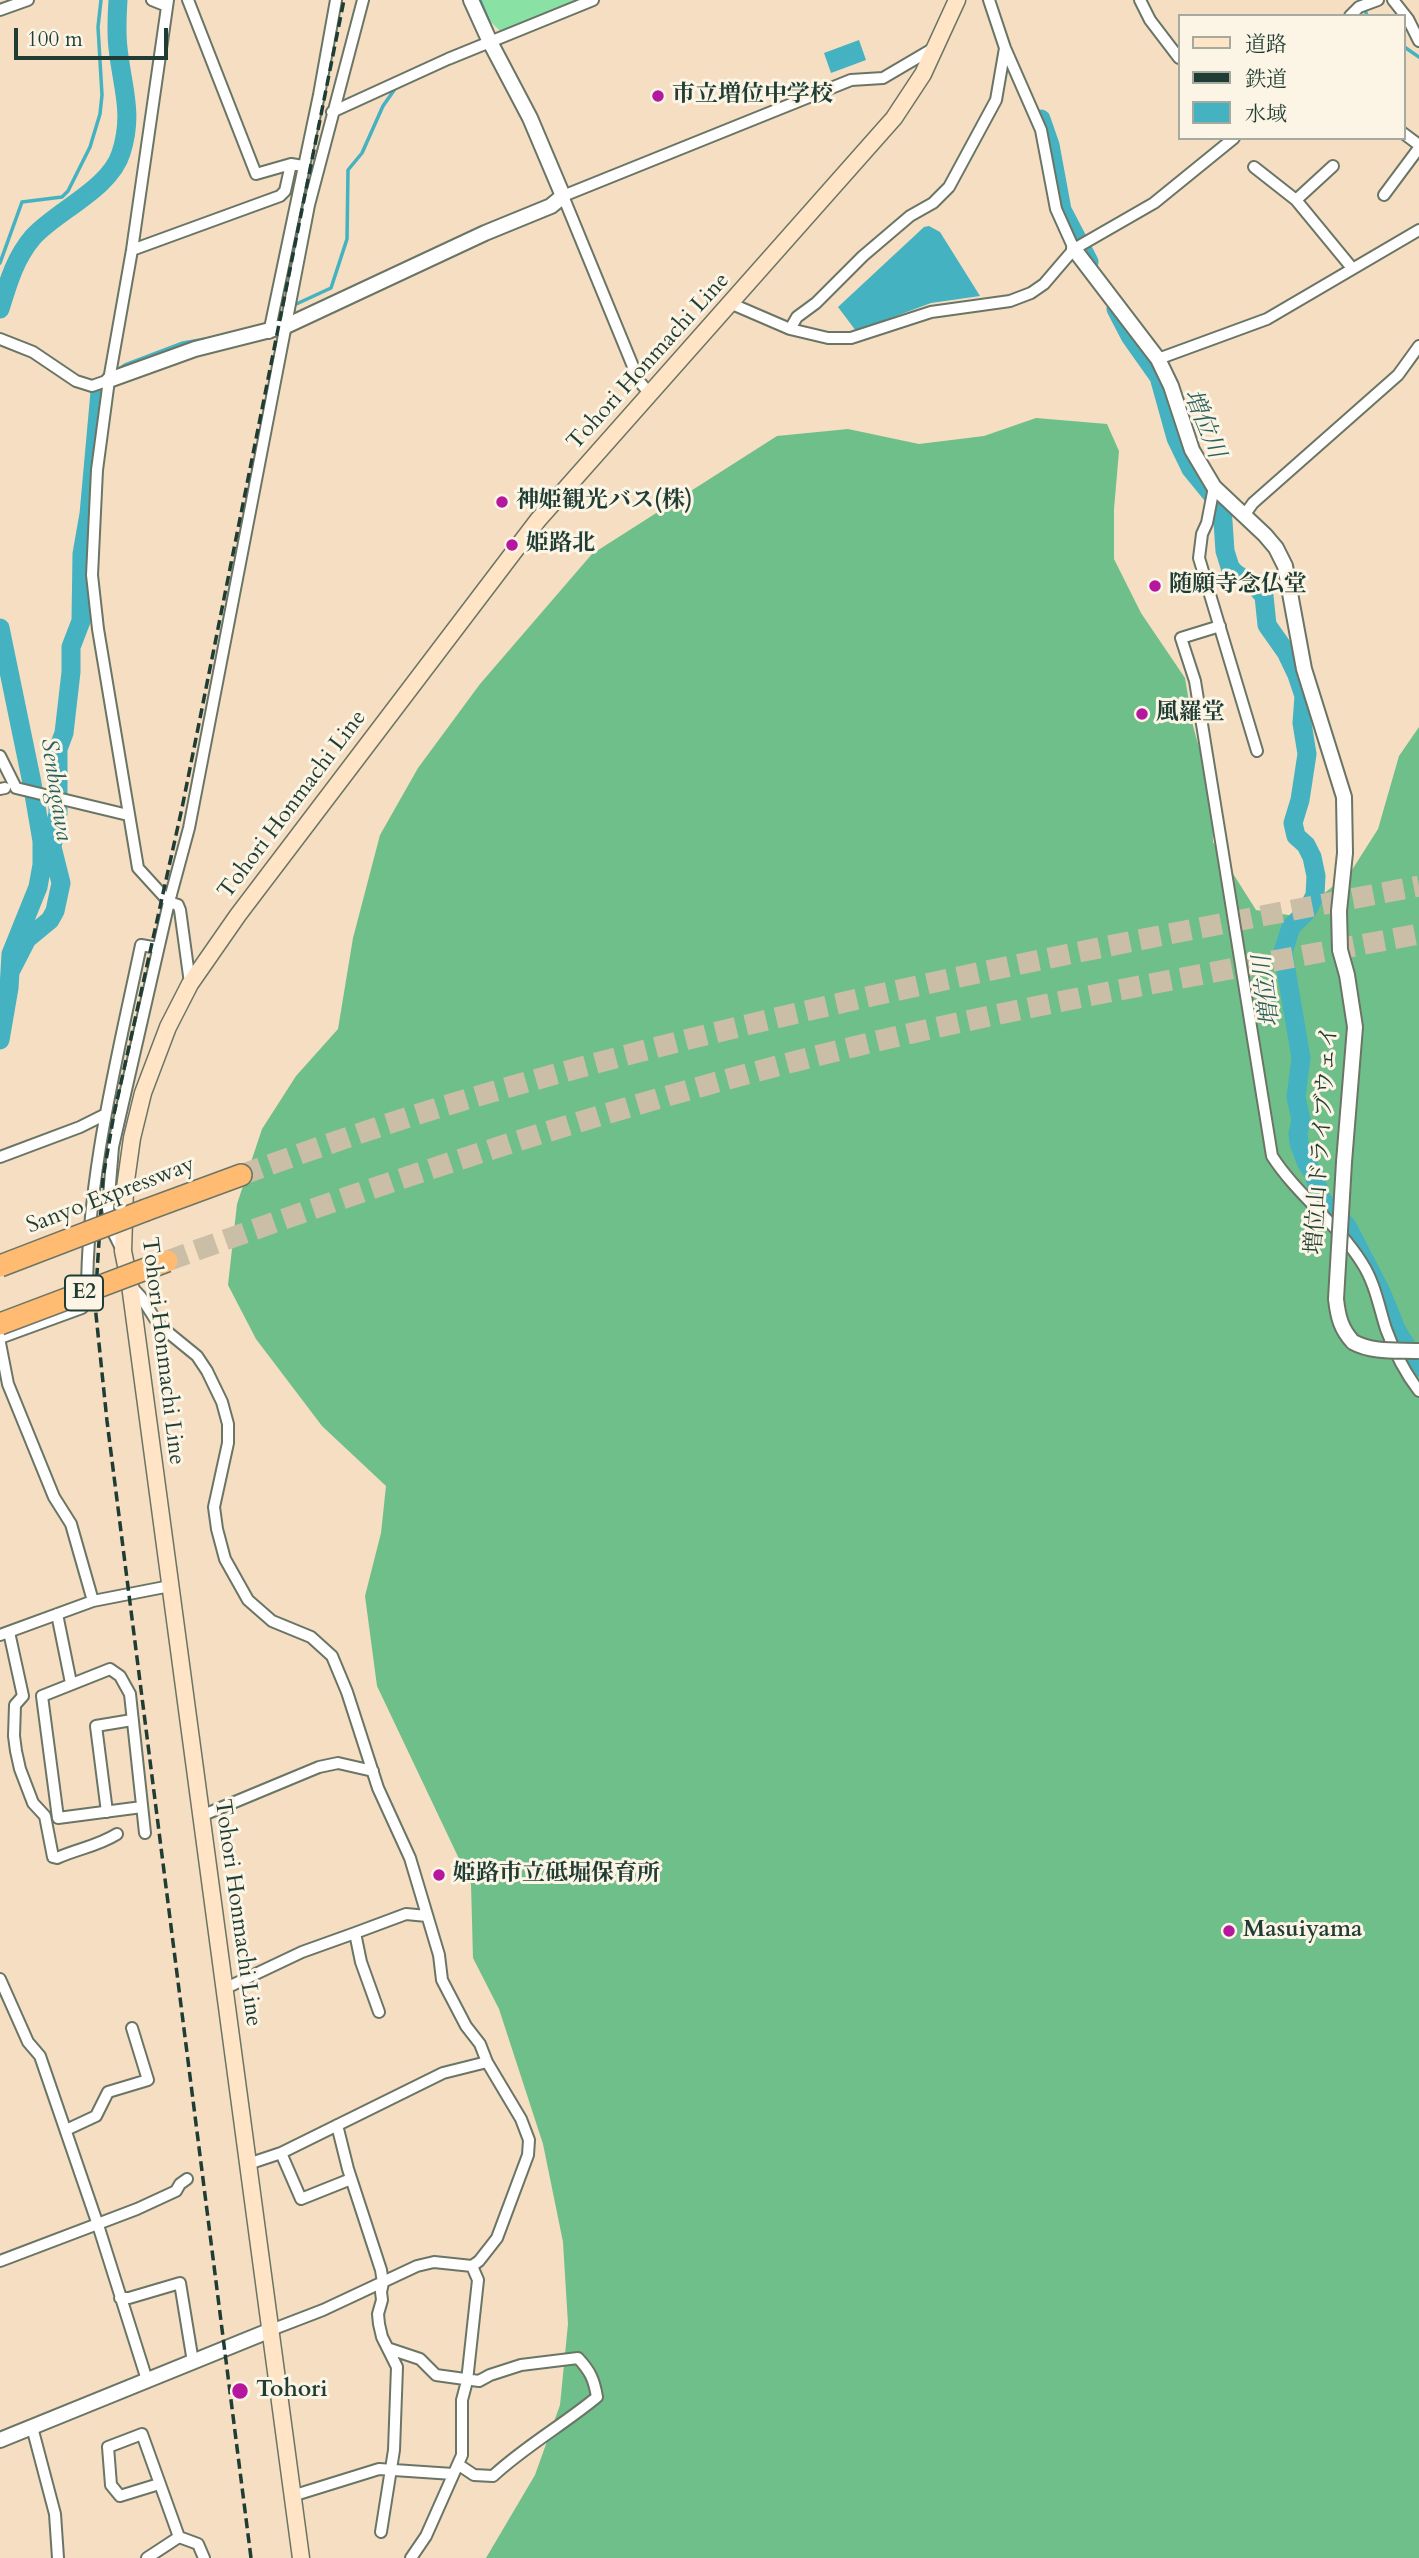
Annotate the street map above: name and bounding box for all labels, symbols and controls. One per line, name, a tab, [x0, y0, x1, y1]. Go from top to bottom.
scale bar	[18, 14, 172, 58]
legend	[1178, 14, 1405, 140]
text: 100 m	[27, 25, 83, 54]
text: 道路	[1245, 30, 1287, 59]
text: 鉄道	[1245, 65, 1287, 94]
place label: 市立増位中学校	[672, 82, 833, 110]
marker: 市立増位中学校	[650, 88, 666, 104]
text: 水域	[1245, 100, 1287, 129]
street label: Tohori Honmachi Line	[562, 268, 736, 456]
water label: 増位川	[1176, 385, 1230, 463]
place label: 神姫観光バス(株)	[516, 488, 693, 516]
marker: 神姫観光バス(株)	[494, 494, 510, 510]
place label: 姫路北	[526, 531, 595, 559]
marker: 姫路北	[504, 537, 520, 553]
place label: 随願寺念仏堂	[1169, 572, 1307, 600]
marker: 随願寺念仏堂	[1147, 578, 1163, 594]
place label: 風羅堂	[1156, 700, 1225, 728]
street label: Tohori Honmachi Line	[213, 705, 373, 905]
marker: 風羅堂	[1134, 706, 1150, 722]
water label: Senbagawa	[33, 737, 77, 843]
water label: 増位川	[1249, 954, 1287, 1028]
street label: 増位山ドライブウェイ	[1301, 1024, 1345, 1256]
street label: Sanyo Expressway	[23, 1151, 199, 1241]
street label: Tohori Honmachi Line	[134, 1236, 190, 1466]
road number: E2	[65, 1276, 103, 1310]
street label: Tohori Honmachi Line	[207, 1798, 267, 2028]
place label: 姫路市立砥堀保育所	[453, 1861, 660, 1889]
marker: 姫路市立砥堀保育所	[431, 1867, 447, 1883]
place label: Masuiyama	[1243, 1917, 1362, 1945]
marker: Masuiyama	[1221, 1923, 1237, 1939]
place label: Tohori	[256, 2377, 328, 2405]
marker: Tohori	[230, 2381, 250, 2401]

